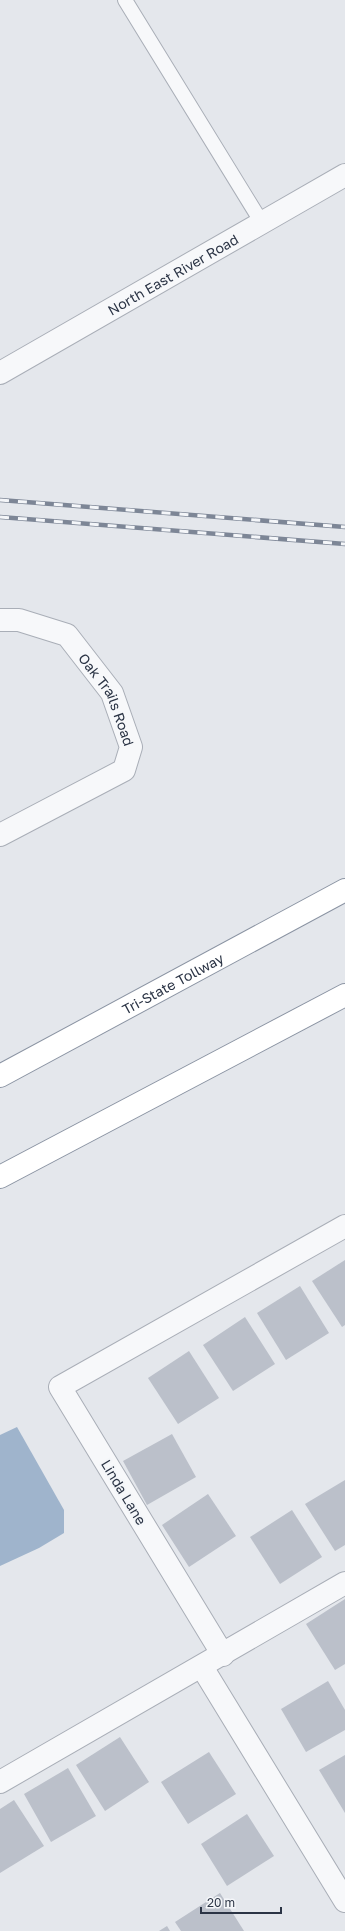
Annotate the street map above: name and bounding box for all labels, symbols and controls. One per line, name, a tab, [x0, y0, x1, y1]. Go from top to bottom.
street label: North East River Road	[104, 230, 241, 318]
street label: Oak Trails Road	[75, 649, 138, 748]
street label: Tri-State Tollway	[119, 949, 226, 1017]
street label: Linda Lane	[98, 1456, 150, 1528]
scale bar	[201, 1889, 281, 1915]
text: 20 m	[207, 1895, 235, 1910]

